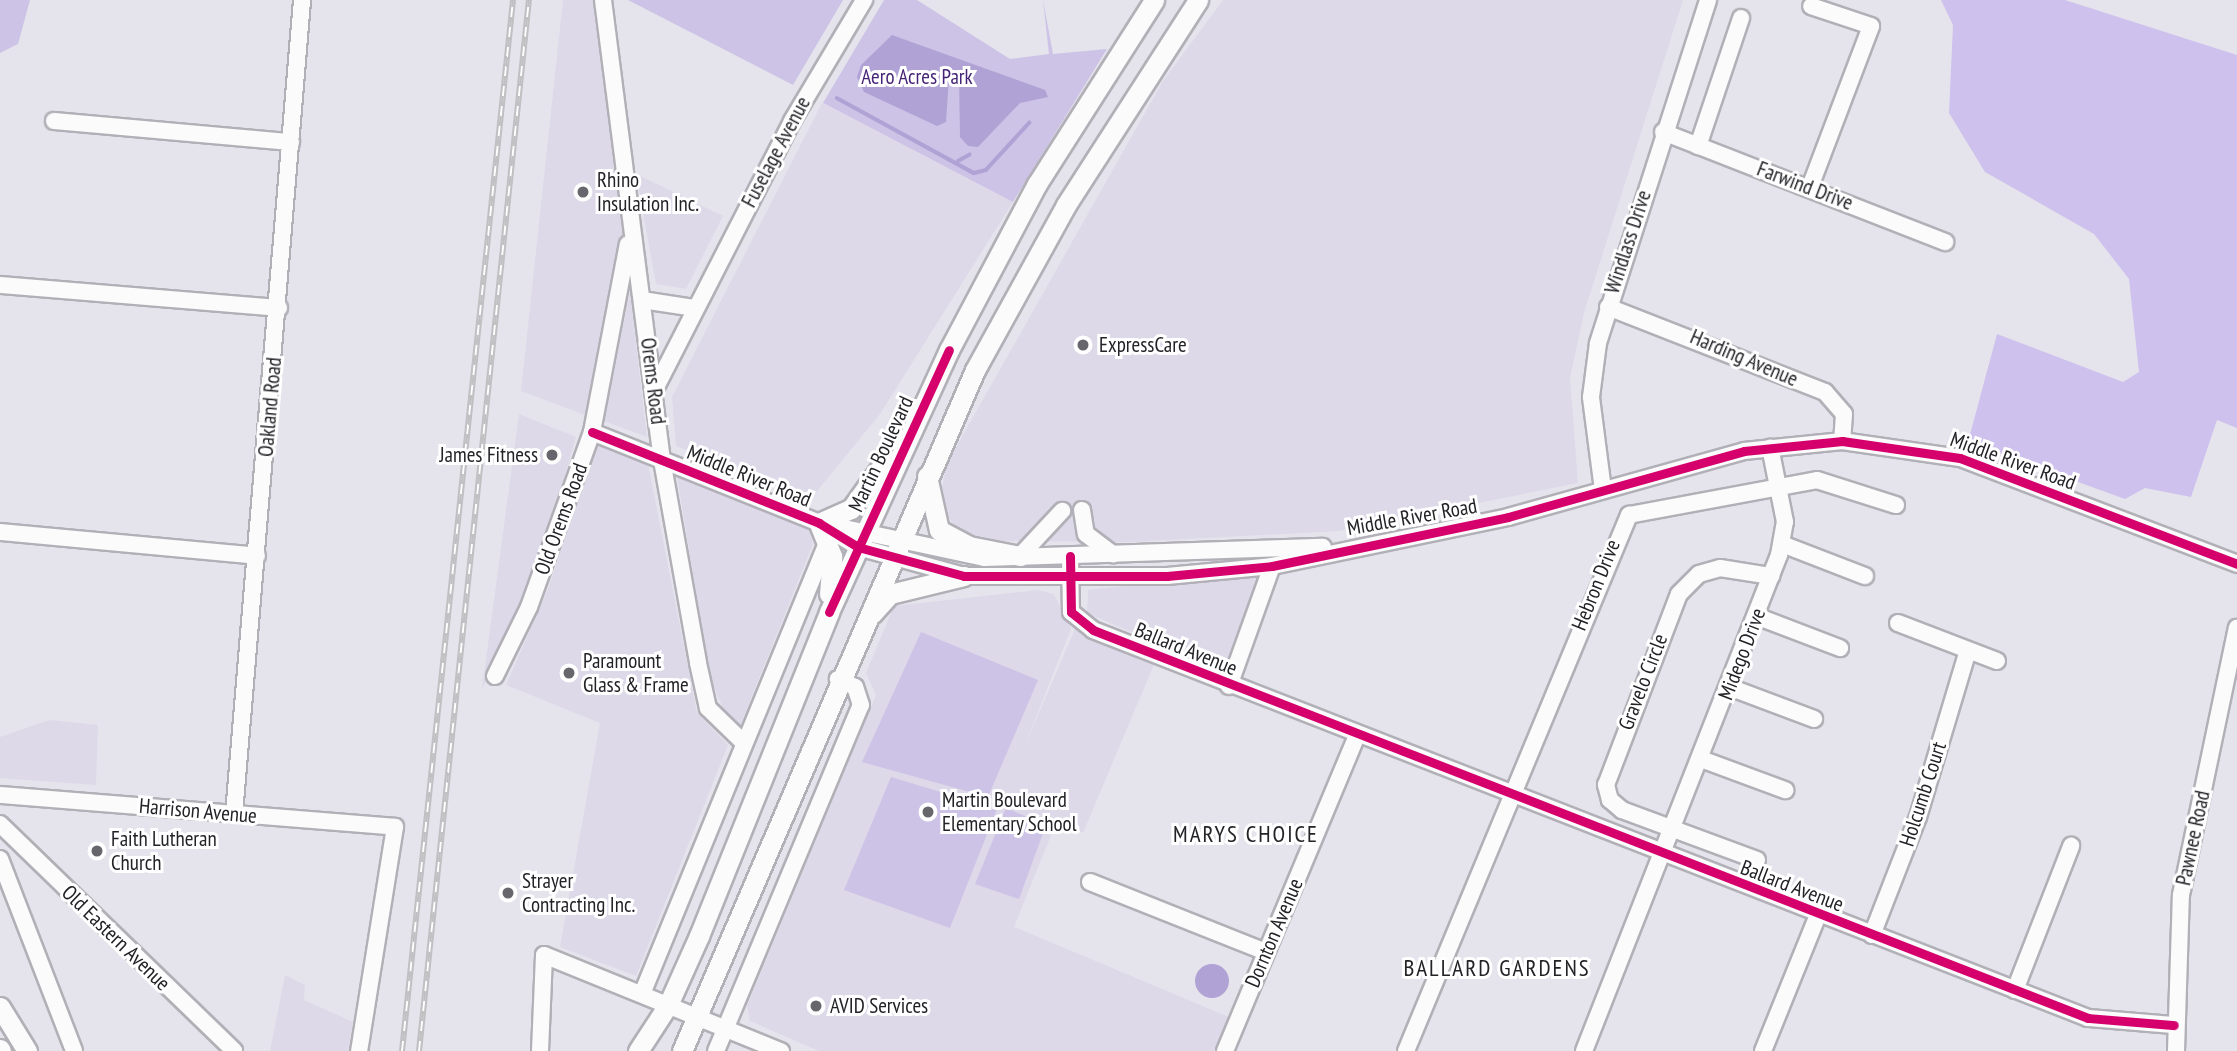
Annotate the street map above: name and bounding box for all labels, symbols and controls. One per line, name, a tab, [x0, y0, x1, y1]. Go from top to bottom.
park label: Aero Acres Park	[861, 64, 973, 90]
street label: Fuselage Avenue	[736, 92, 816, 212]
street label: Farwind Drive	[1753, 156, 1857, 216]
place label: Rhino Insulation Inc.	[597, 167, 699, 217]
marker: Rhino Insulation Inc.	[575, 184, 591, 200]
street label: Windlass Drive	[1599, 187, 1657, 297]
street label: Harding Avenue	[1686, 324, 1802, 392]
place label: ExpressCare	[1099, 332, 1187, 358]
marker: ExpressCare	[1073, 335, 1093, 355]
street label: Orems Road	[635, 336, 671, 426]
street label: Oakland Road	[253, 356, 287, 458]
street label: Martin Boulevard	[843, 392, 919, 516]
street label: Middle River Road	[1947, 427, 2079, 495]
street label: Middle River Road	[683, 440, 815, 512]
place label: James Fitness	[440, 442, 538, 468]
marker: James Fitness	[544, 447, 560, 463]
street label: Old Orems Road	[529, 460, 593, 578]
street label: Middle River Road	[1345, 493, 1479, 541]
street label: Hebron Drive	[1566, 536, 1626, 634]
street label: Midego Drive	[1713, 605, 1771, 703]
street label: Ballard Avenue	[1131, 617, 1241, 681]
street label: Gravelo Circle	[1613, 630, 1673, 734]
place label: Paramount Glass & Frame	[583, 648, 689, 698]
marker: Paramount Glass & Frame	[561, 665, 577, 681]
street label: Holcumb Court	[1894, 739, 1952, 849]
place label: Martin Boulevard Elementary School	[942, 787, 1077, 837]
street label: Pawnee Road	[2171, 788, 2215, 888]
street label: Harrison Avenue	[138, 793, 258, 829]
marker: Martin Boulevard Elementary School	[920, 804, 936, 820]
district label: MARYS CHOICE	[1175, 820, 1317, 848]
place label: Faith Lutheran Church	[111, 826, 217, 876]
marker: Faith Lutheran Church	[89, 843, 105, 859]
street label: Ballard Avenue	[1737, 855, 1847, 917]
place label: Strayer Contracting Inc.	[522, 868, 635, 918]
street label: Dornton Avenue	[1240, 874, 1308, 992]
street label: Old Eastern Avenue	[56, 880, 176, 996]
marker: Strayer Contracting Inc.	[500, 885, 516, 901]
district label: BALLARD GARDENS	[1405, 954, 1589, 982]
place label: AVID Services	[830, 993, 928, 1019]
marker: AVID Services	[808, 998, 824, 1014]

